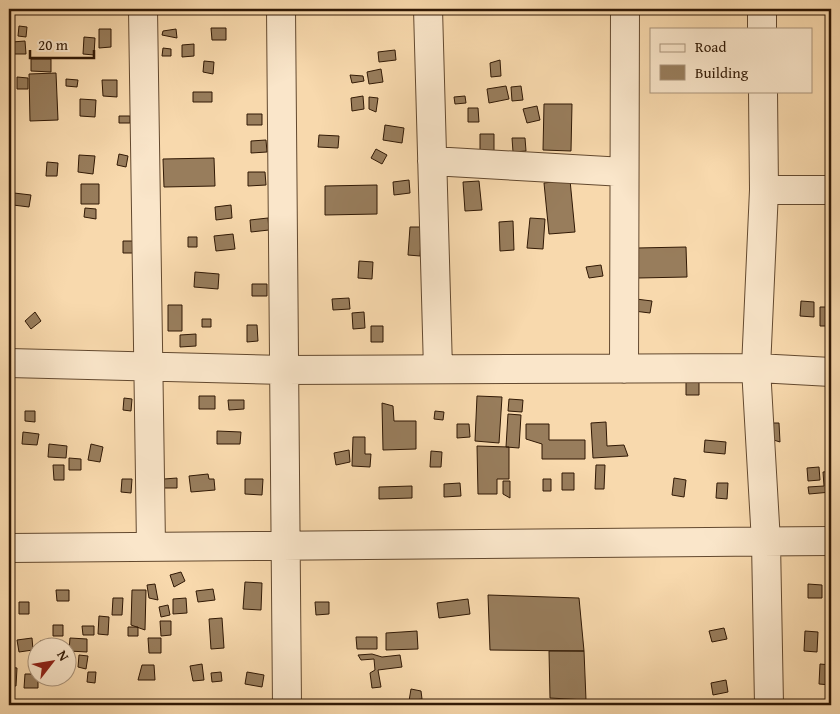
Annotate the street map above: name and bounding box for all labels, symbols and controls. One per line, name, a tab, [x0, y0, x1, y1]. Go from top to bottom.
scale bar	[30, 28, 94, 60]
legend	[650, 28, 812, 92]
text: 20 m	[38, 34, 69, 55]
text: Road	[695, 36, 726, 57]
text: Building	[695, 62, 749, 83]
north arrow	[28, 636, 78, 686]
text: N	[52, 646, 74, 665]

